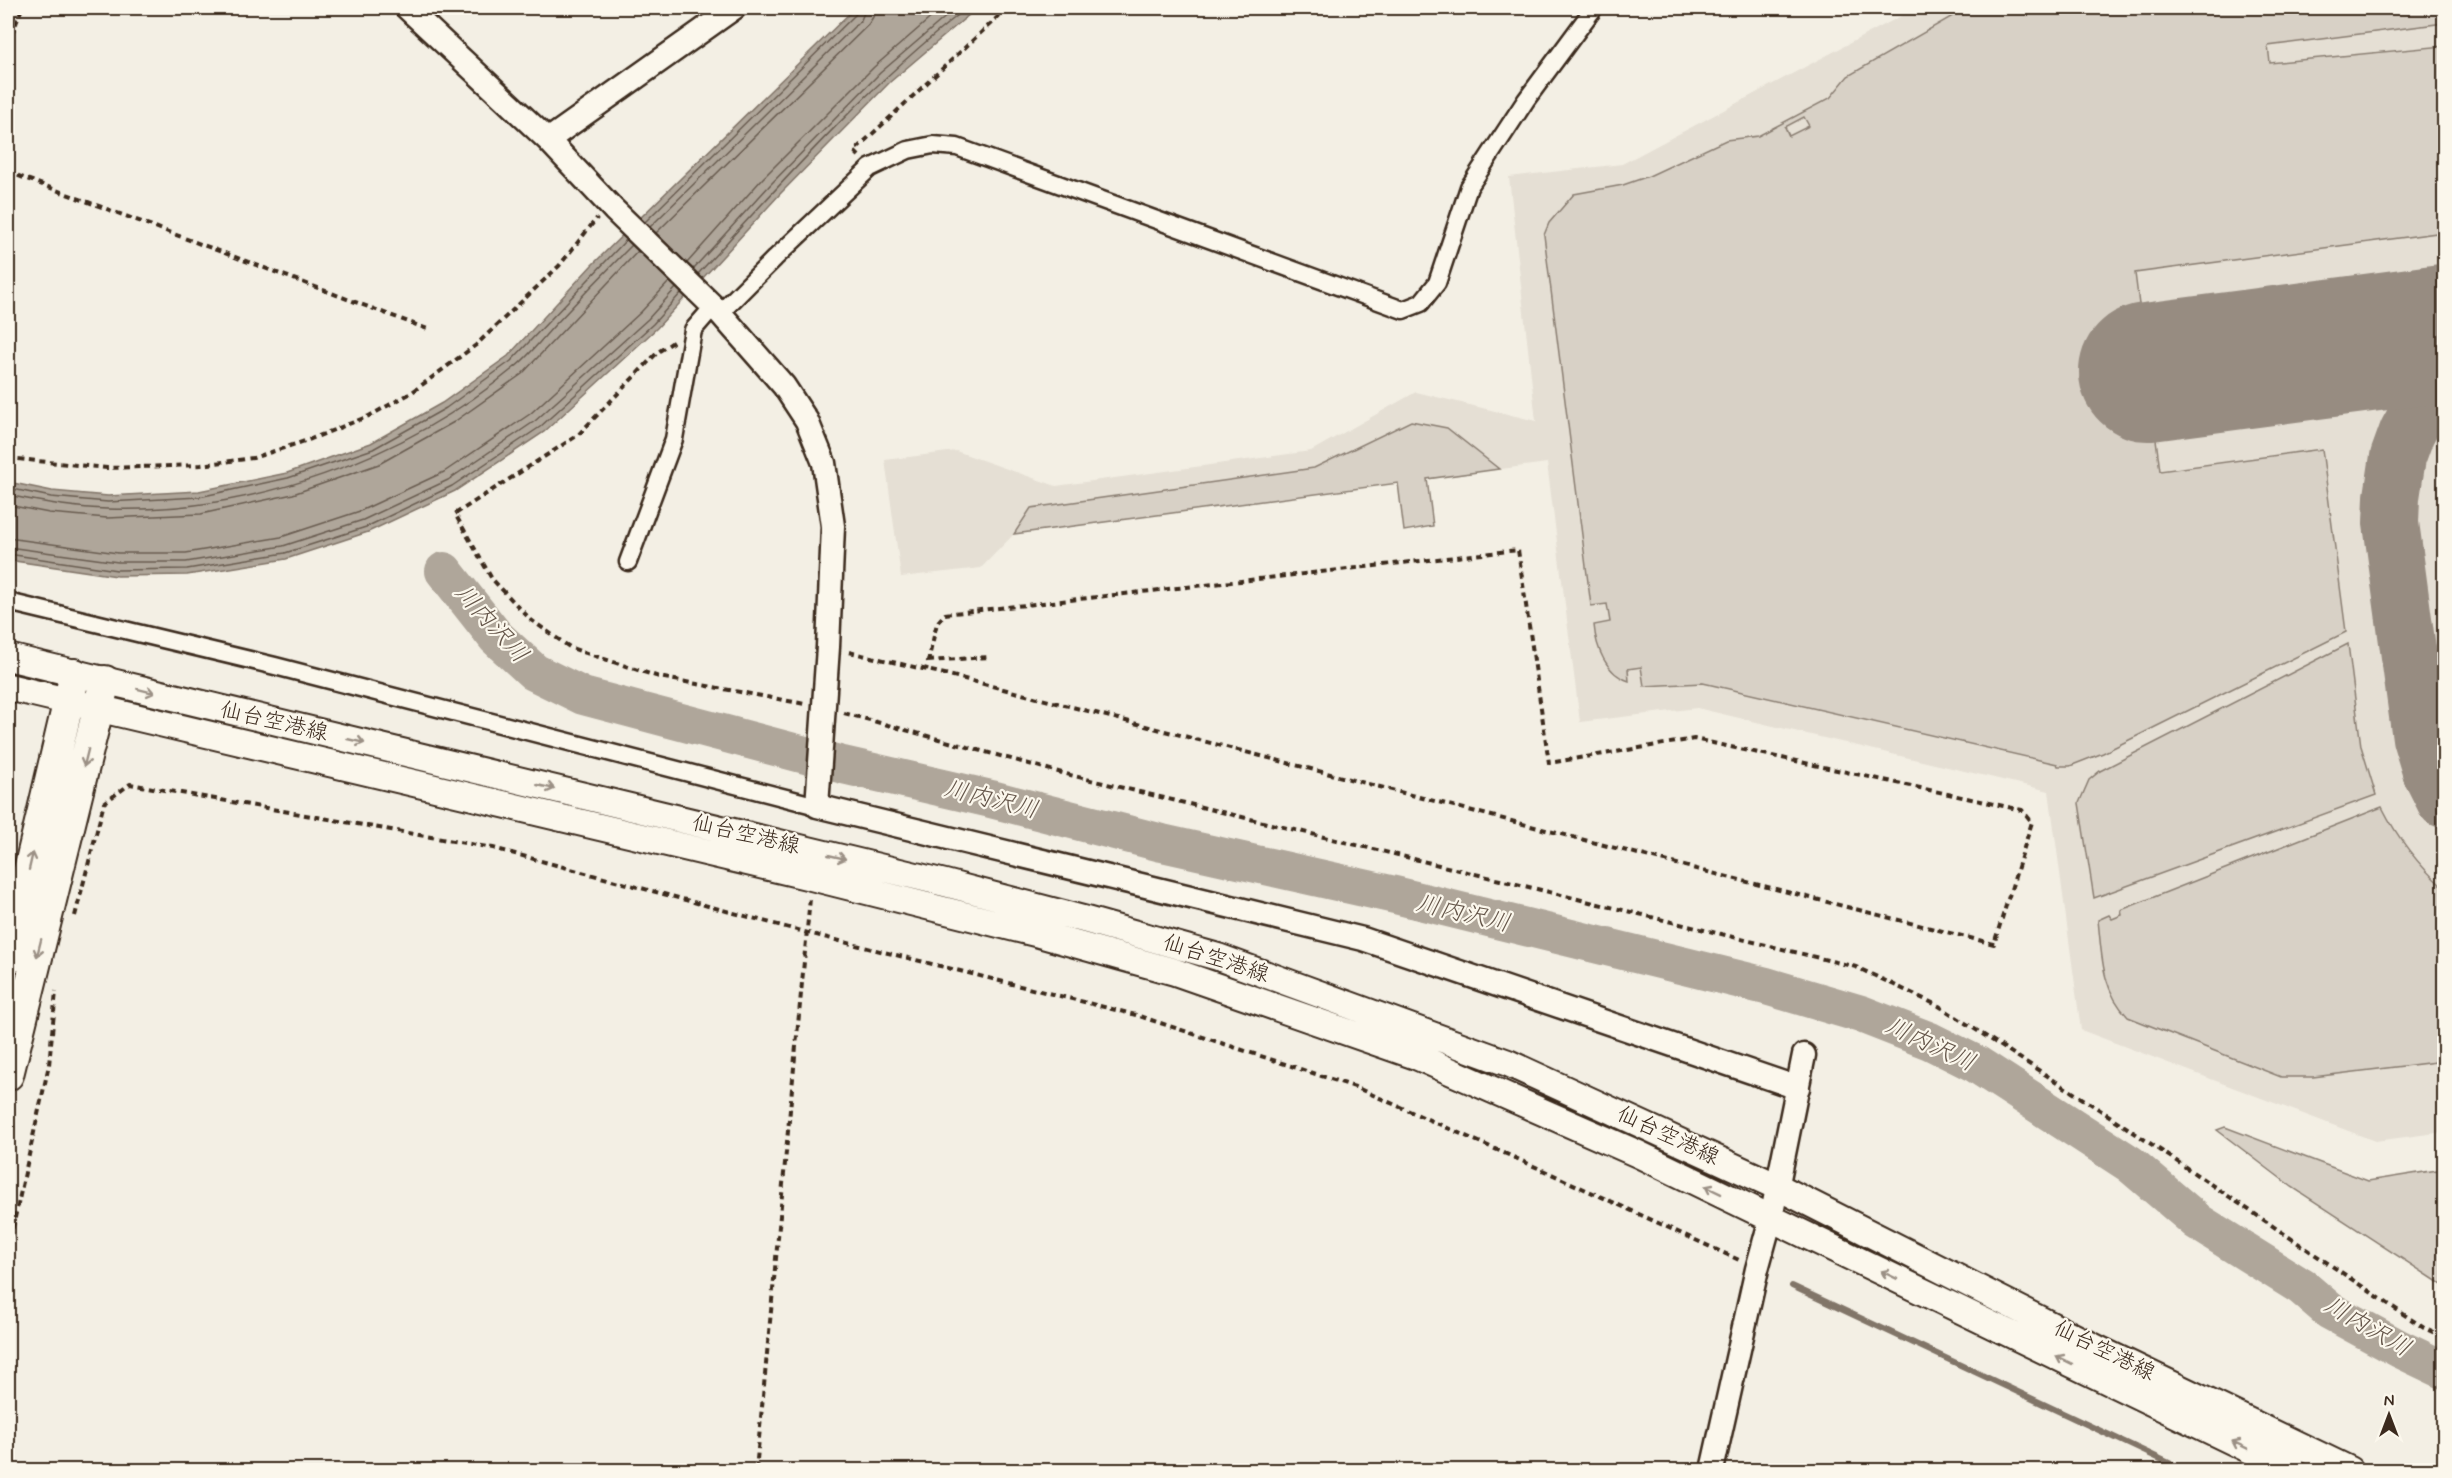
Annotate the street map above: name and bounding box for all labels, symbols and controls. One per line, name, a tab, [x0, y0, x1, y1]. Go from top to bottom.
water label: 川内沢川	[447, 578, 535, 670]
one-way arrow	[136, 686, 155, 698]
street label: 仙台空港線	[217, 696, 331, 748]
one-way arrow	[346, 736, 365, 748]
one-way arrow	[79, 749, 91, 768]
water label: 川内沢川	[941, 773, 1041, 827]
one-way arrow	[536, 781, 555, 793]
street label: 仙台空港線	[689, 809, 803, 861]
one-way arrow	[828, 851, 847, 863]
one-way arrow	[25, 852, 37, 871]
water label: 川内沢川	[1413, 888, 1513, 940]
street label: 仙台空港線	[1159, 929, 1273, 989]
one-way arrow	[32, 938, 44, 957]
water label: 川内沢川	[1880, 1011, 1980, 1079]
street label: 仙台空港線	[1612, 1100, 1724, 1172]
one-way arrow	[1704, 1184, 1722, 1196]
one-way arrow	[1880, 1268, 1898, 1280]
water label: 川内沢川	[2318, 1290, 2416, 1364]
street label: 仙台空港線	[2048, 1314, 2160, 1388]
one-way arrow	[2056, 1354, 2074, 1365]
north arrow	[2359, 1385, 2419, 1445]
text: N	[2384, 1391, 2394, 1412]
one-way arrow	[2231, 1439, 2249, 1450]

